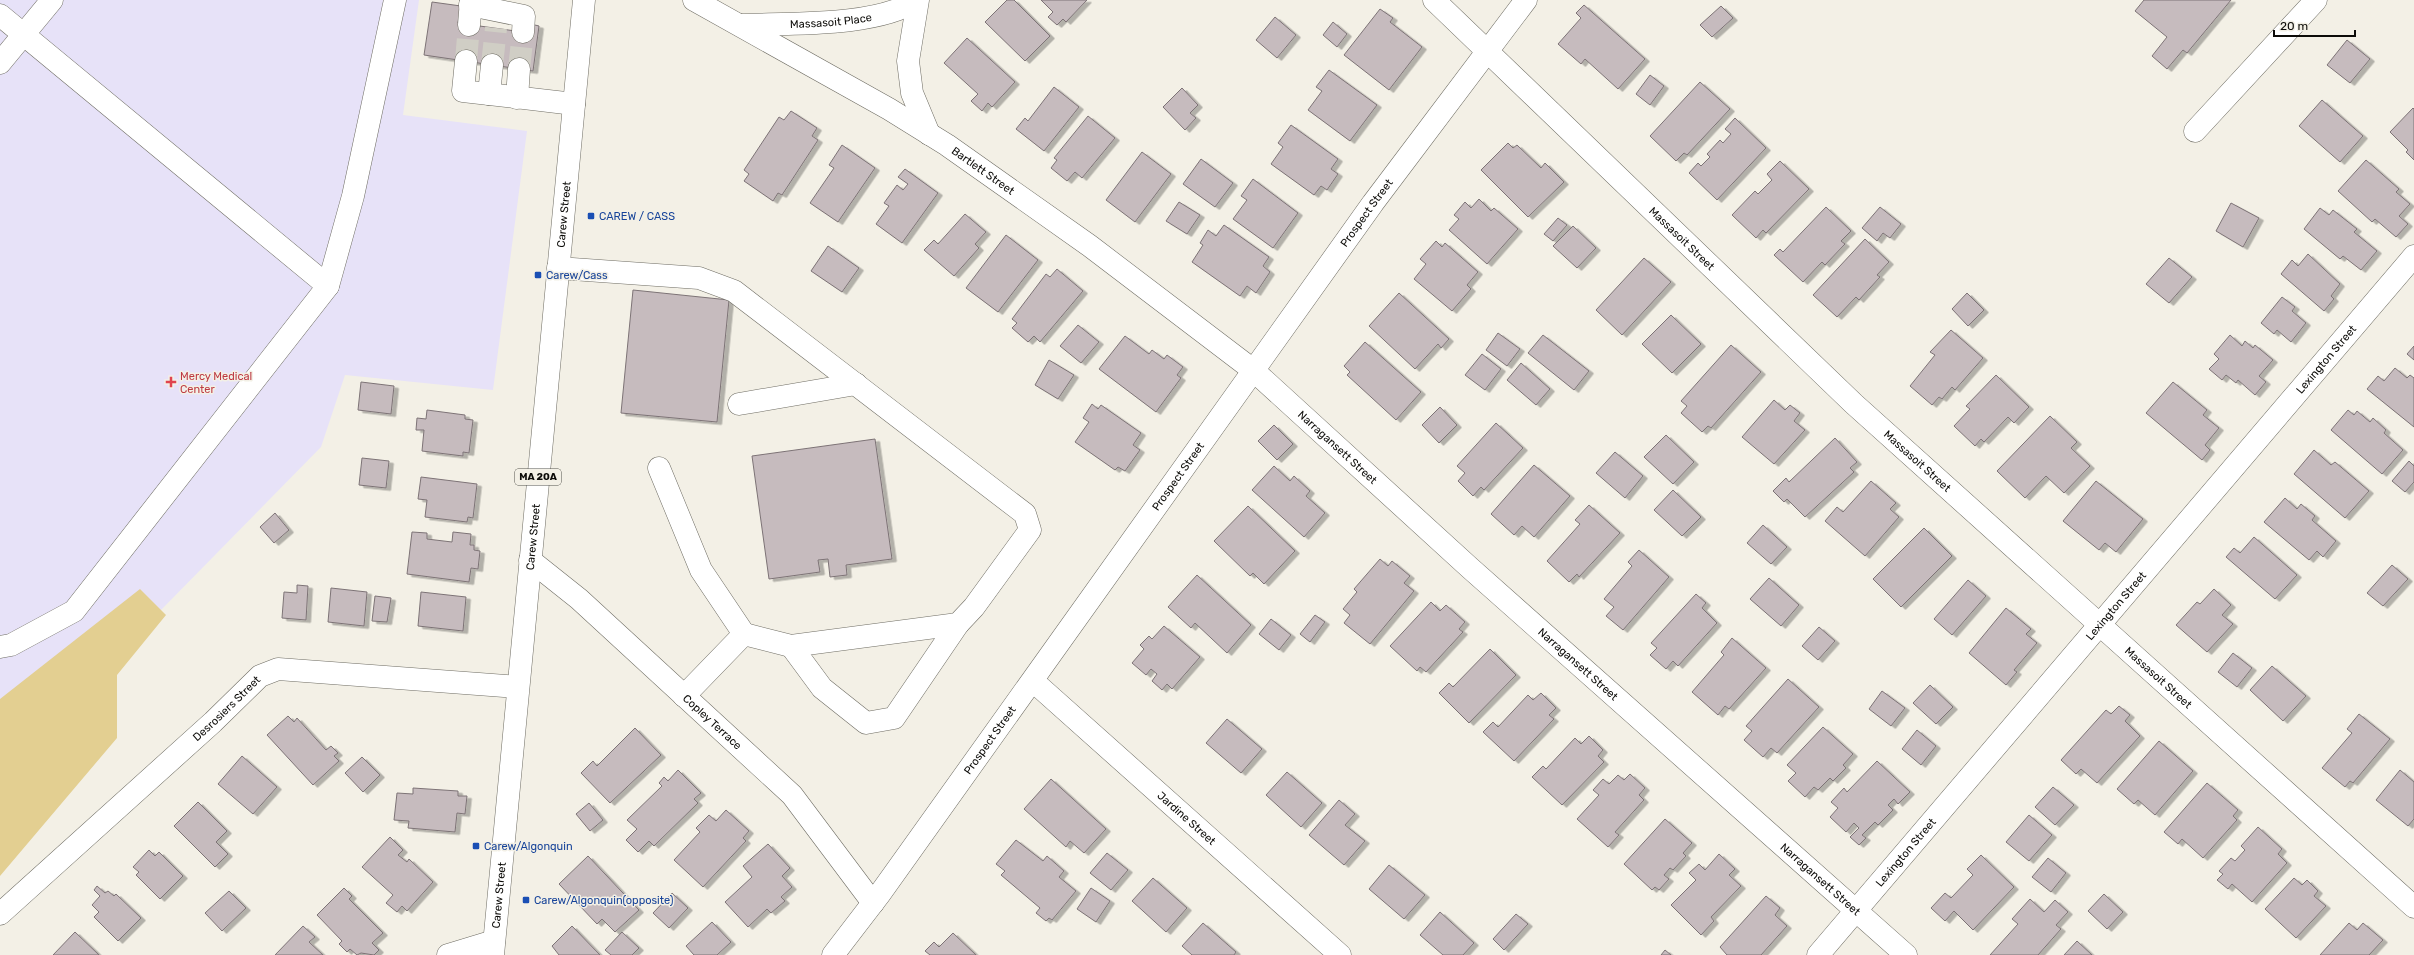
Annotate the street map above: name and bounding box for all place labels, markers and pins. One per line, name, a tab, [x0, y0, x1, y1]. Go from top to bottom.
place label: CAREW / CASS	[599, 210, 675, 223]
marker: CAREW / CASS	[586, 211, 596, 221]
place label: Carew/Cass	[546, 269, 608, 282]
marker: Carew/Cass	[533, 270, 543, 280]
place label: Mercy Medical Center	[180, 370, 252, 396]
marker: Mercy Medical Center	[165, 376, 177, 388]
place label: Carew/Algonquin	[484, 840, 573, 853]
marker: Carew/Algonquin	[471, 841, 481, 851]
place label: Carew/Algonquin(opposite)	[534, 894, 674, 907]
marker: Carew/Algonquin(opposite)	[521, 895, 531, 905]

